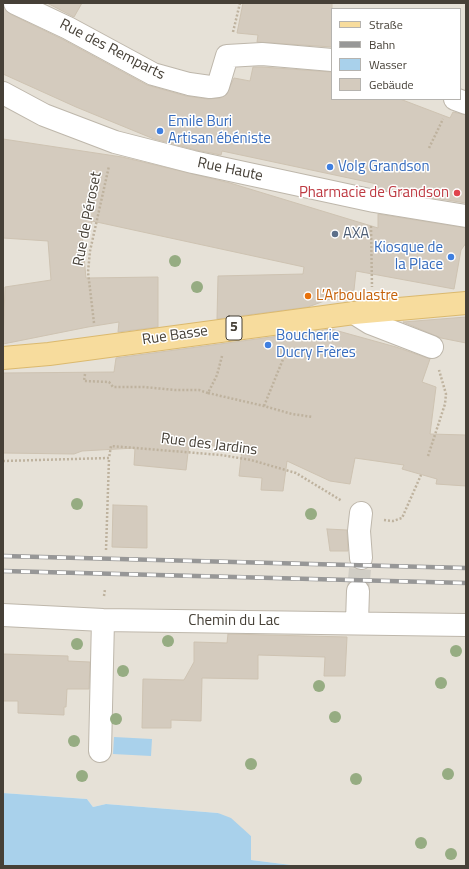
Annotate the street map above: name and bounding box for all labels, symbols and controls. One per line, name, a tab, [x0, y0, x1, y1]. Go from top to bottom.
legend	[331, 8, 461, 100]
text: Straße	[369, 15, 403, 34]
street label: Rue des Remparts	[56, 16, 168, 84]
text: Bahn	[369, 35, 395, 54]
text: Wasser	[369, 55, 407, 74]
text: Gebäude	[369, 75, 414, 94]
place label: Emile Buri Artisan ébéniste	[168, 113, 271, 148]
marker: Emile Buri Artisan ébéniste	[155, 126, 165, 136]
street label: Rue Haute	[196, 154, 264, 186]
place label: Volg Grandson	[338, 158, 430, 176]
marker: Volg Grandson	[325, 162, 335, 172]
street label: Rue de Péroset	[70, 170, 106, 268]
place label: Pharmacie de Grandson	[299, 184, 449, 202]
marker: Pharmacie de Grandson	[452, 188, 462, 198]
place label: AXA	[343, 225, 369, 243]
marker: AXA	[330, 229, 340, 239]
place label: Kiosque de la Place	[374, 239, 443, 274]
marker: Kiosque de la Place	[446, 252, 456, 262]
place label: L’Arboulastre	[316, 287, 398, 305]
marker: L’Arboulastre	[303, 291, 313, 301]
road number: 5	[226, 316, 242, 340]
street label: Rue Basse	[141, 322, 209, 350]
place label: Boucherie Ducry Frères	[276, 327, 356, 362]
marker: Boucherie Ducry Frères	[263, 340, 273, 350]
street label: Rue des Jardins	[160, 430, 258, 460]
street label: Chemin du Lac	[188, 612, 280, 630]

